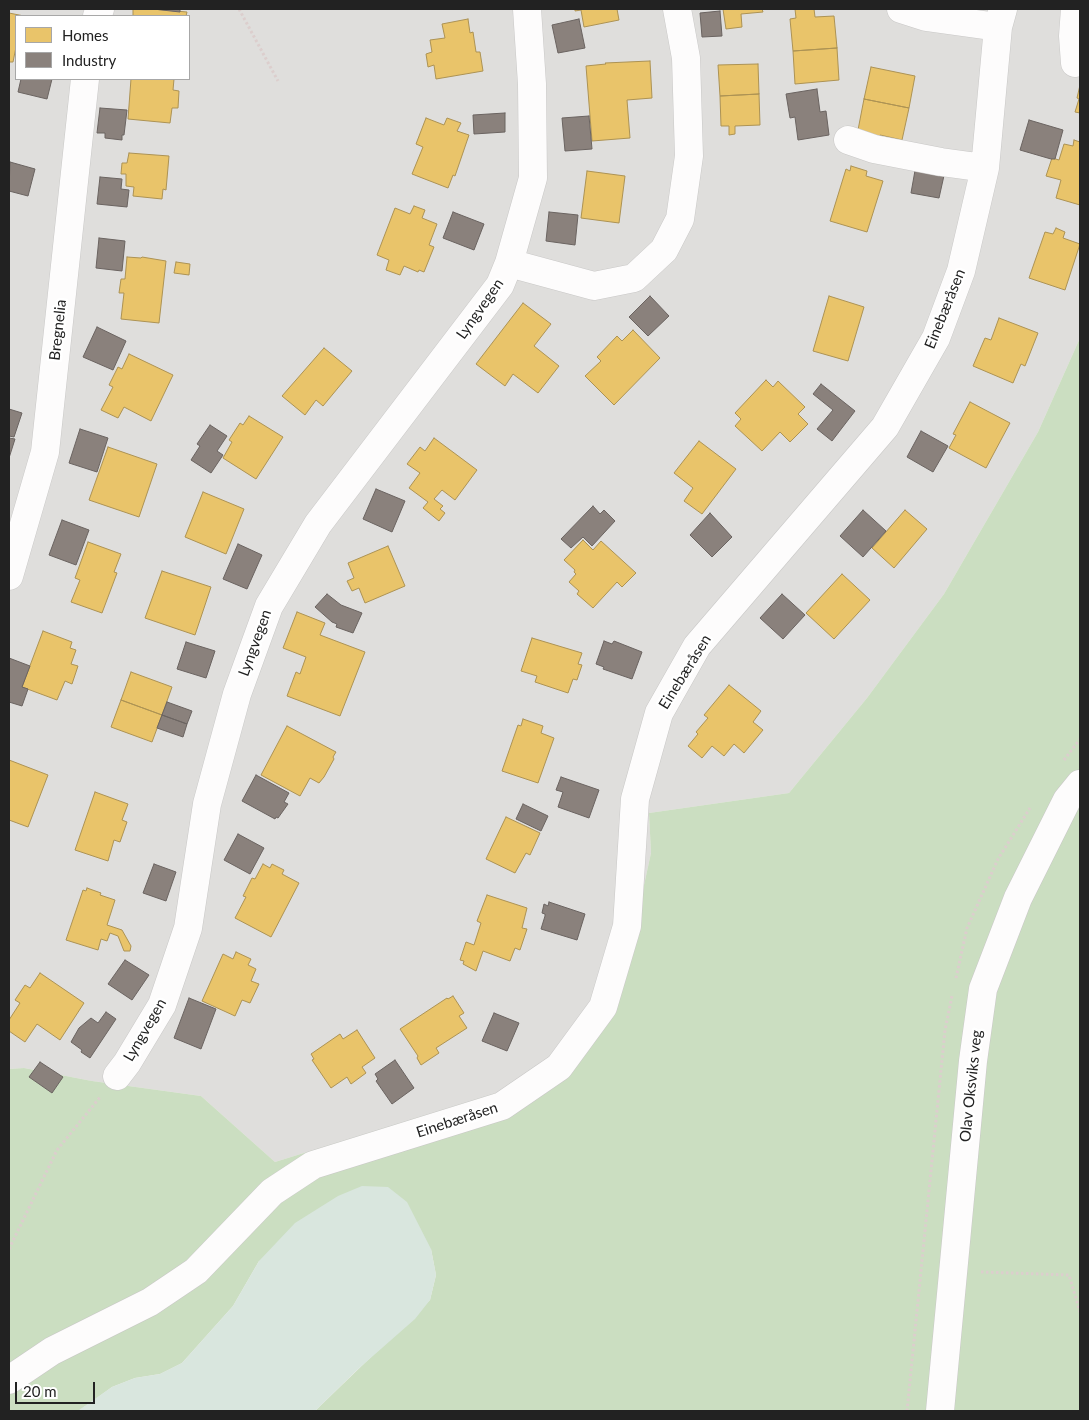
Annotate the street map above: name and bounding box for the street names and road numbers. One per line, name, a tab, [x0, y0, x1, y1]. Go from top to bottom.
street label: Einebæråsen	[921, 266, 969, 352]
street label: Lyngvegen	[453, 275, 507, 343]
street label: Bregnelia	[46, 299, 70, 361]
street label: Lyngvegen	[235, 607, 275, 679]
street label: Einebæråsen	[655, 631, 715, 713]
street label: Lyngvegen	[120, 995, 170, 1065]
street label: Olav Oksviks veg	[956, 1029, 986, 1143]
street label: Einebæråsen	[414, 1098, 500, 1142]

